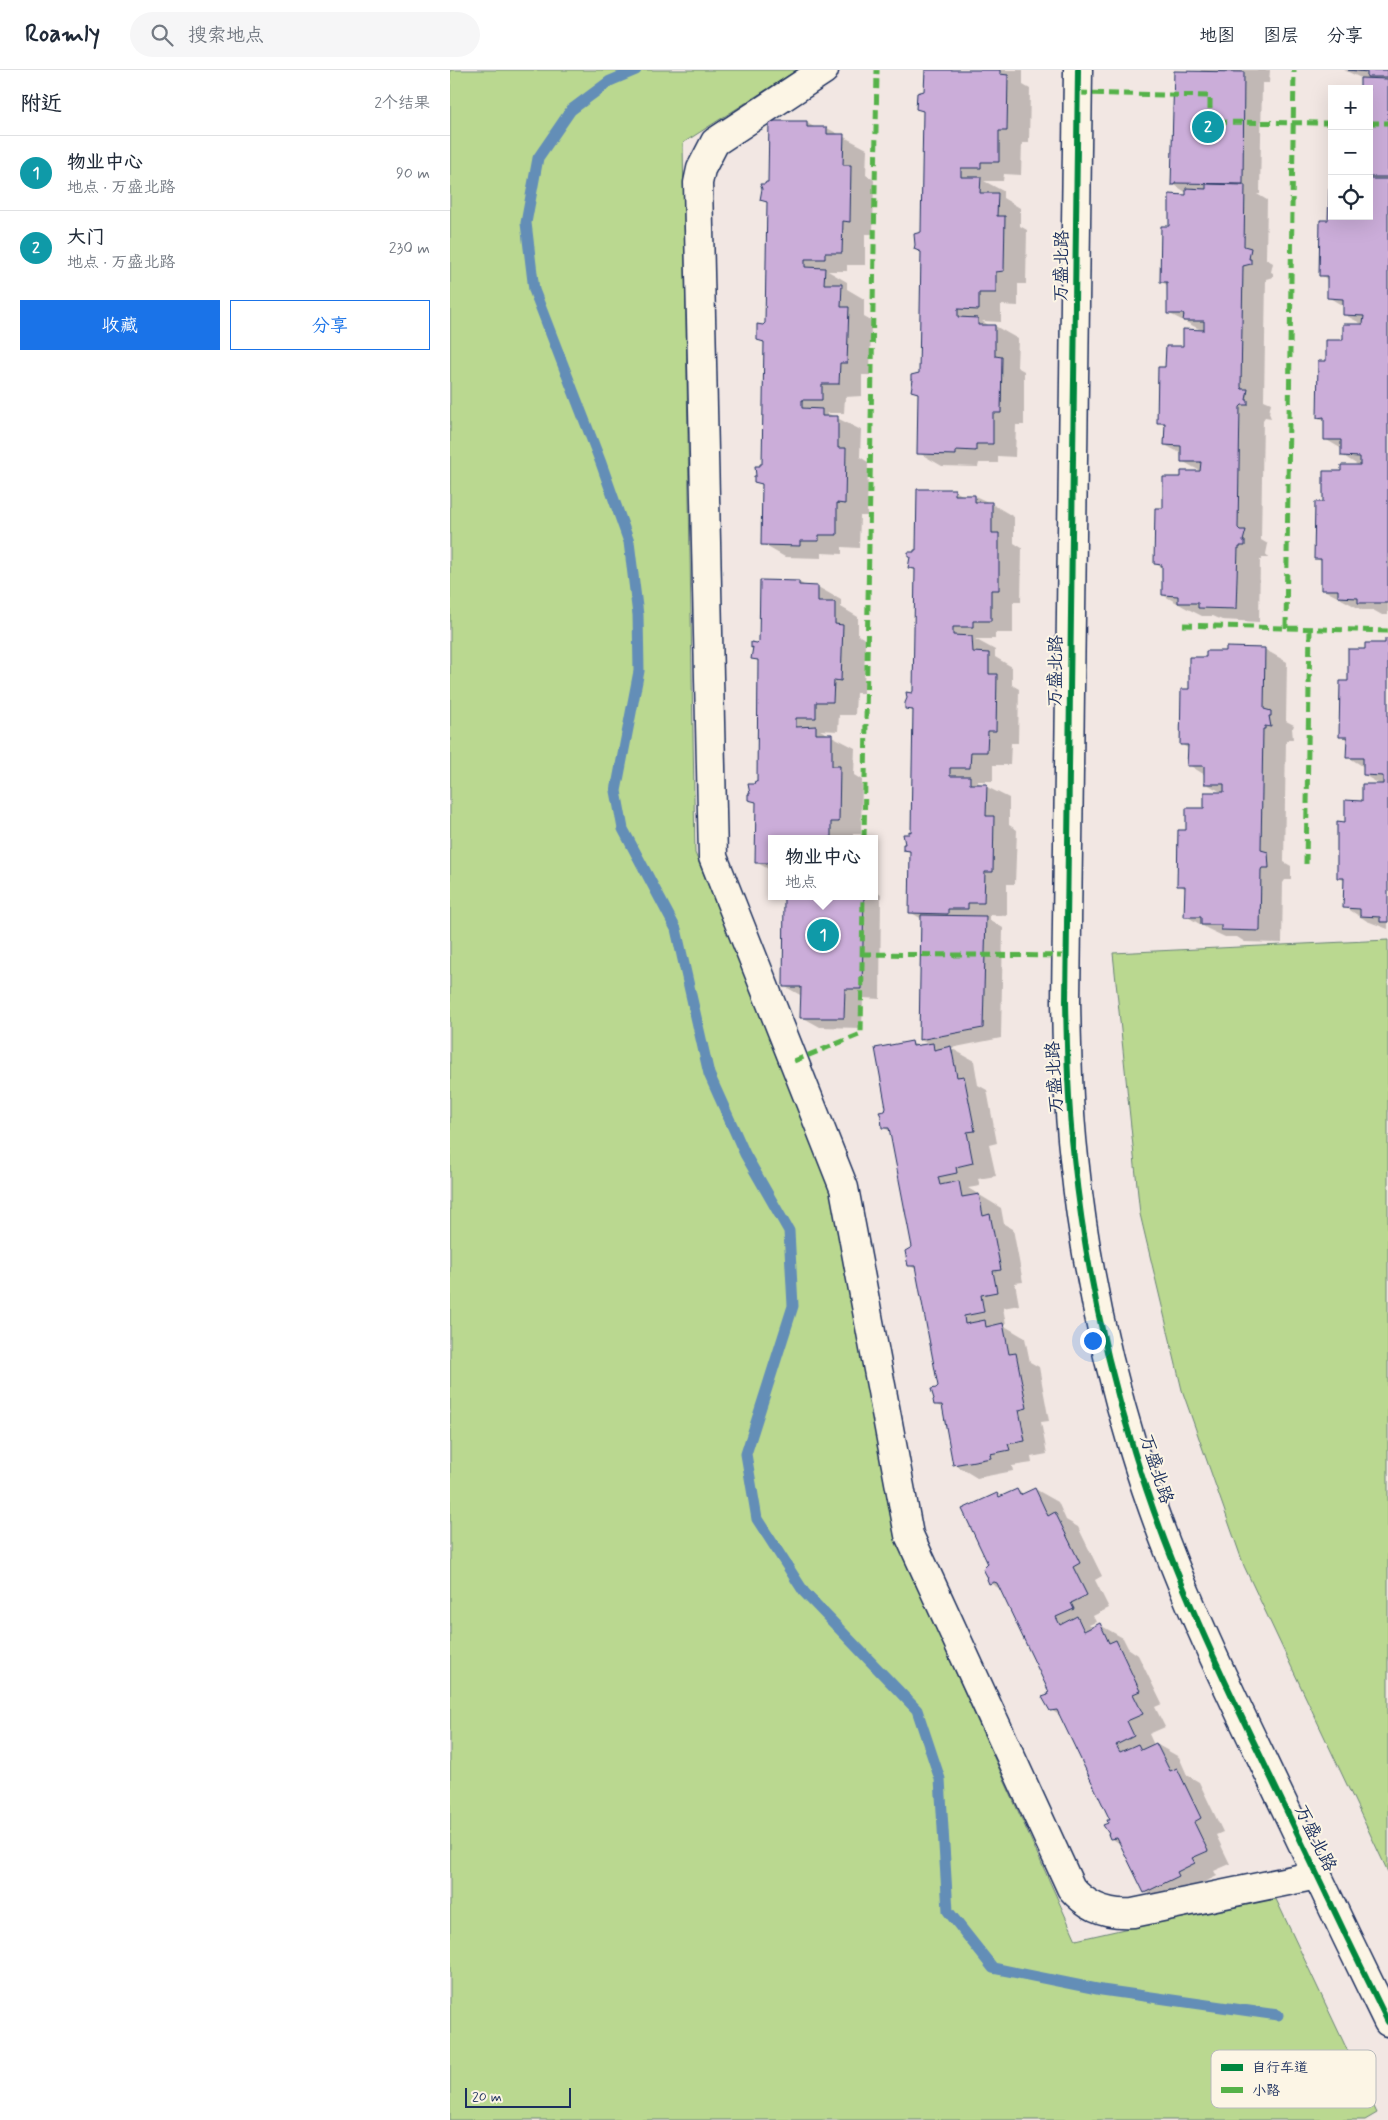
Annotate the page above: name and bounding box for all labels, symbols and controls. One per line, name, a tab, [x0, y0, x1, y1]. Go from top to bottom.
search box	[130, 12, 480, 57]
text: Roamly	[25, 19, 100, 50]
icon: search	[148, 21, 176, 49]
text: 搜索地点	[188, 23, 264, 48]
text: 地图	[1199, 24, 1235, 48]
text: 图层	[1263, 24, 1299, 48]
text: 分享	[1327, 24, 1363, 48]
map controls	[1328, 85, 1373, 220]
button: +	[1328, 85, 1373, 130]
text: 附近	[20, 90, 62, 118]
text: 2个结果	[374, 93, 430, 114]
pin: 2	[1192, 108, 1224, 146]
button: −	[1328, 130, 1373, 175]
text: 物业中心	[67, 150, 143, 175]
text: 1	[32, 163, 40, 184]
text: 90 m	[396, 163, 430, 184]
button: locate	[1328, 175, 1373, 220]
text: 地点 · 万盛北路	[67, 177, 175, 198]
text: 大门	[67, 225, 105, 250]
street label: 万盛北路	[1049, 230, 1075, 302]
text: 2	[32, 238, 40, 259]
text: 230 m	[389, 238, 430, 259]
text: 地点 · 万盛北路	[67, 252, 175, 273]
button: 收藏	[20, 300, 220, 350]
button: 分享	[230, 300, 430, 350]
street label: 万盛北路	[1043, 635, 1069, 707]
popup	[768, 835, 878, 900]
text: 物业中心	[785, 845, 861, 870]
text: 地点	[785, 872, 817, 893]
pin: 1	[807, 916, 839, 954]
street label: 万盛北路	[1041, 1040, 1069, 1114]
your location	[1080, 1328, 1106, 1354]
street label: 万盛北路	[1134, 1431, 1179, 1507]
street label: 万盛北路	[1289, 1801, 1342, 1876]
legend	[1211, 2050, 1376, 2108]
text: 自行车道	[1252, 2059, 1308, 2077]
text: 小路	[1252, 2082, 1280, 2100]
scale bar	[465, 2085, 571, 2108]
text: 20 m	[472, 2088, 502, 2106]

